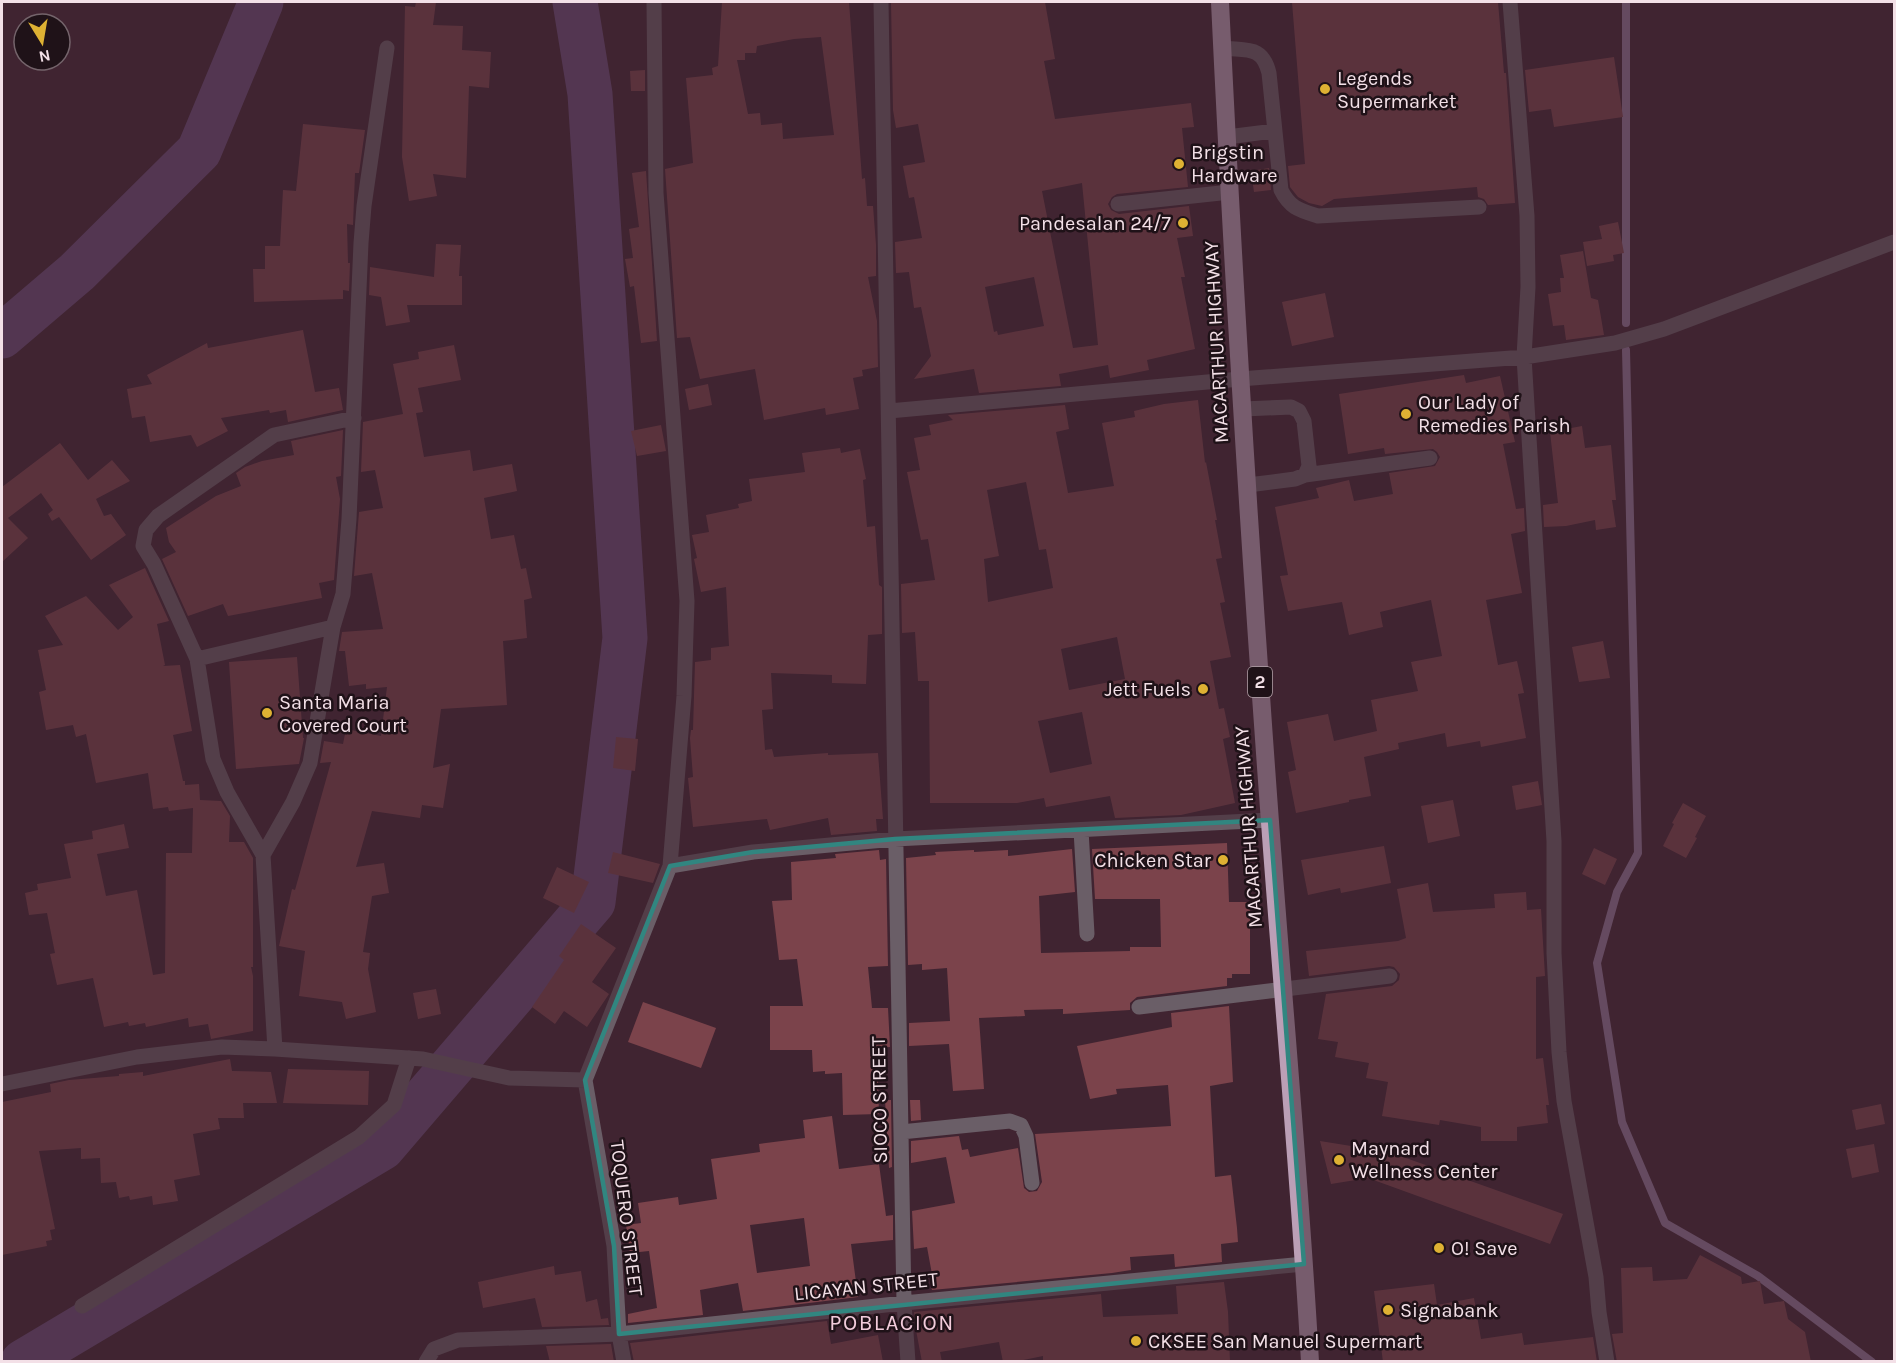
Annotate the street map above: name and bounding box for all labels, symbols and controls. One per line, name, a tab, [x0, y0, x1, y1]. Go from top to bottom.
north arrow	[12, 12, 72, 72]
text: N	[37, 46, 52, 67]
place label: Legends Supermarket	[1337, 67, 1457, 113]
marker: Legends Supermarket	[1318, 82, 1332, 96]
place label: Brigstin Hardware	[1191, 141, 1277, 187]
marker: Brigstin Hardware	[1172, 157, 1186, 171]
place label: Pandesalan 24/7	[1019, 212, 1172, 235]
marker: Pandesalan 24/7	[1176, 216, 1190, 230]
street label: MACARTHUR HIGHWAY	[1200, 240, 1233, 444]
place label: Our Lady of Remedies Parish	[1418, 391, 1571, 437]
marker: Our Lady of Remedies Parish	[1399, 407, 1413, 421]
road number: 2	[1248, 667, 1272, 697]
place label: Jett Fuels	[1104, 678, 1191, 701]
marker: Jett Fuels	[1196, 682, 1210, 696]
place label: Santa Maria Covered Court	[279, 691, 407, 737]
marker: Santa Maria Covered Court	[260, 706, 274, 720]
street label: MACARTHUR HIGHWAY	[1230, 725, 1267, 929]
place label: Chicken Star	[1094, 849, 1212, 872]
marker: Chicken Star	[1216, 853, 1230, 867]
street label: SIOCO STREET	[867, 1036, 892, 1164]
place label: Maynard Wellness Center	[1351, 1137, 1498, 1183]
street label: TOQUERO STREET	[606, 1139, 647, 1297]
marker: Maynard Wellness Center	[1332, 1153, 1346, 1167]
place label: O! Save	[1451, 1237, 1518, 1260]
marker: O! Save	[1432, 1241, 1446, 1255]
street label: LICAYAN STREET	[793, 1268, 939, 1305]
place label: Signabank	[1400, 1299, 1499, 1322]
marker: Signabank	[1381, 1303, 1395, 1317]
district label: POBLACION	[829, 1310, 955, 1336]
place label: CKSEE San Manuel Supermart	[1148, 1330, 1423, 1353]
marker: CKSEE San Manuel Supermart	[1129, 1334, 1143, 1348]

